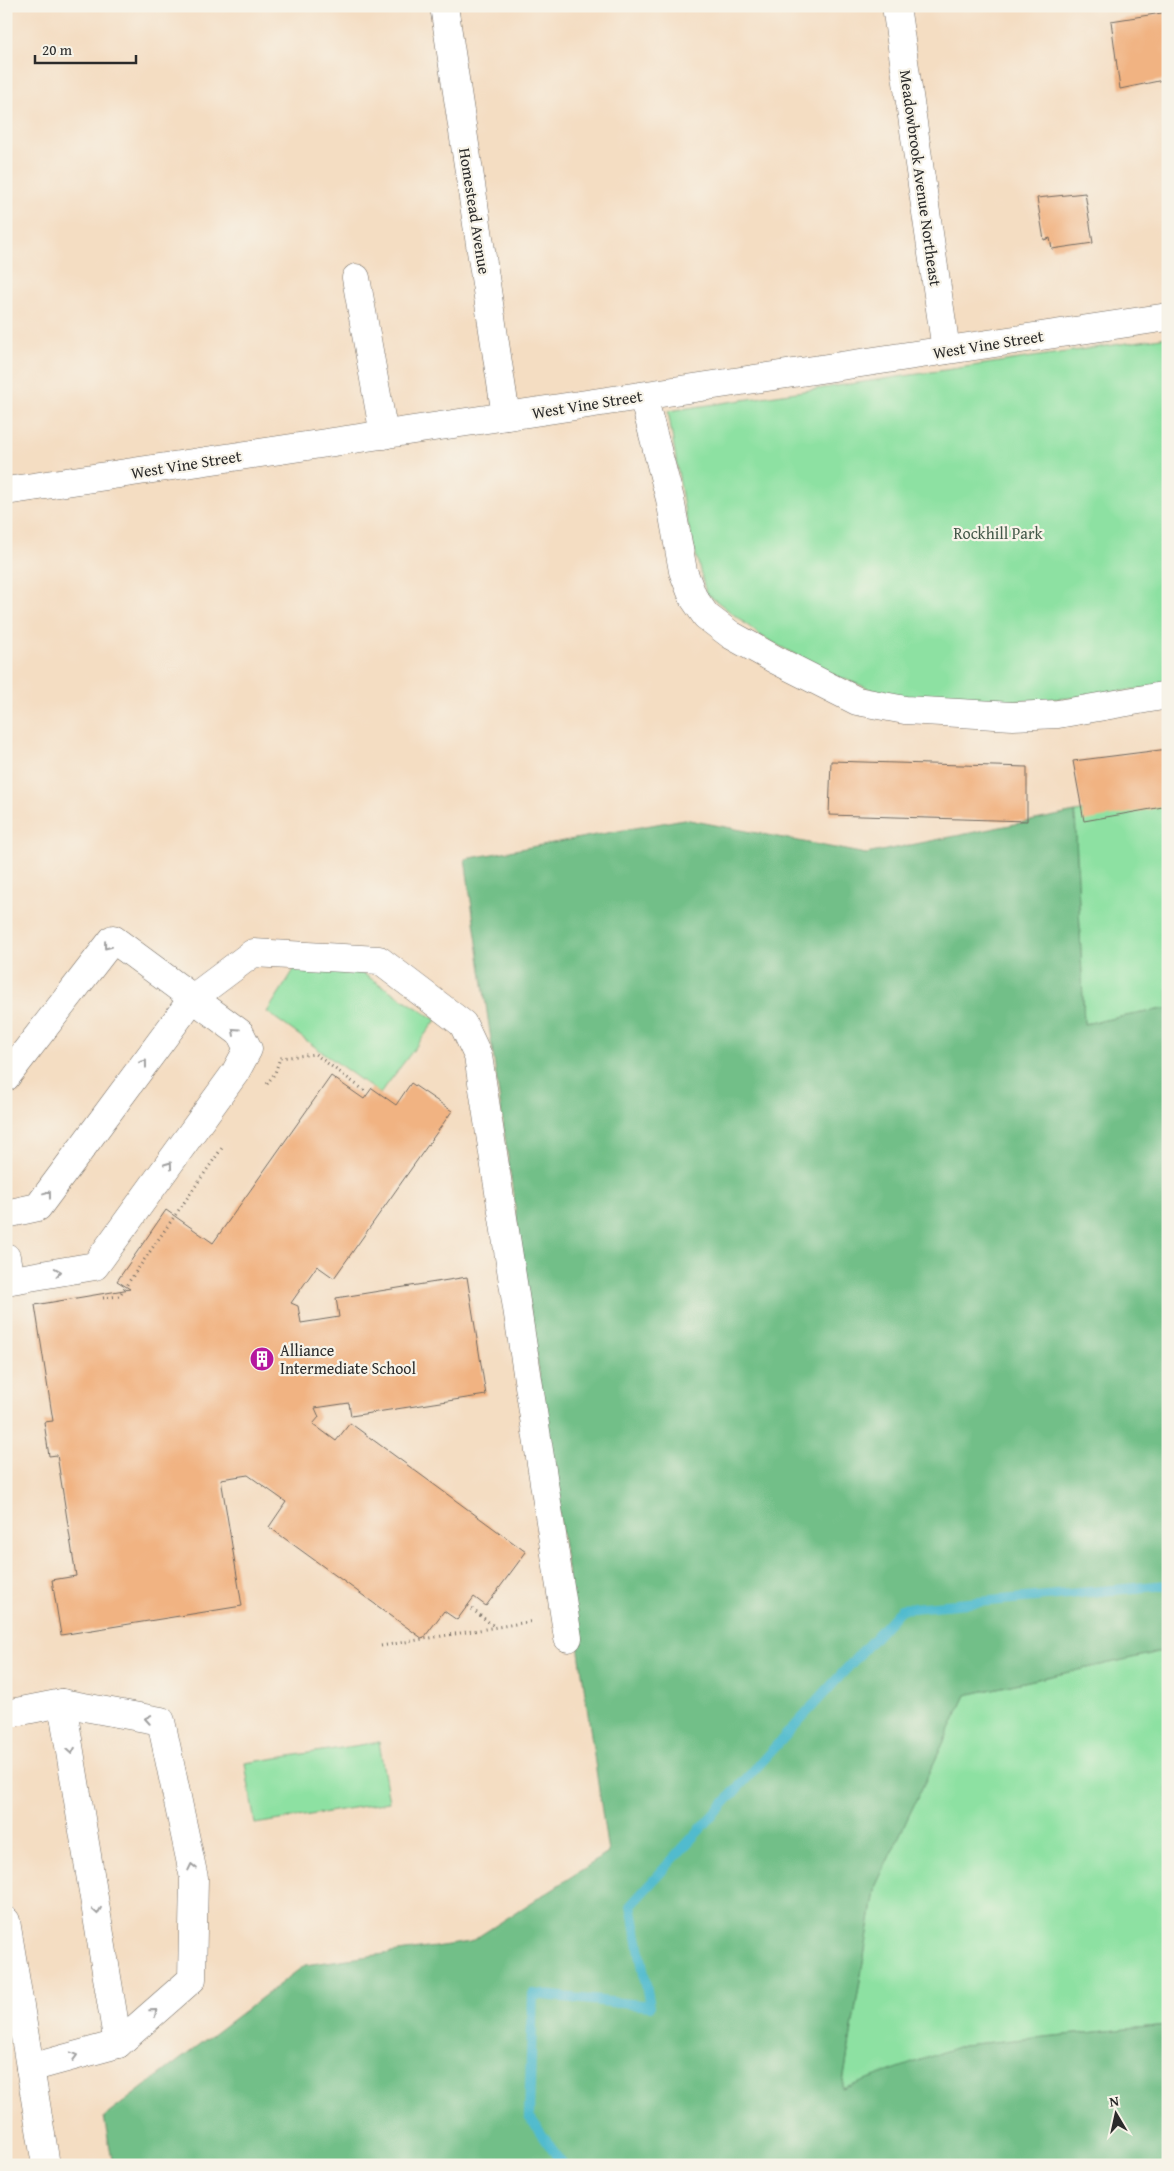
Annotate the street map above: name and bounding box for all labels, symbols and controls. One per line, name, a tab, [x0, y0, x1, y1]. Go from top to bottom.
scale bar	[35, 32, 136, 64]
text: 20 m	[42, 39, 73, 60]
street label: Meadowbrook Avenue Northeast	[894, 68, 948, 288]
street label: Homestead Avenue	[453, 146, 497, 276]
street label: West Vine Street	[931, 323, 1045, 365]
street label: West Vine Street	[530, 383, 644, 425]
street label: West Vine Street	[129, 443, 243, 485]
park label: Rockhill Park	[953, 521, 1043, 545]
one-way arrow	[105, 940, 113, 949]
one-way arrow	[232, 1028, 241, 1037]
one-way arrow	[139, 1060, 147, 1069]
one-way arrow	[163, 1161, 172, 1171]
one-way arrow	[42, 1191, 50, 1200]
one-way arrow	[54, 1267, 63, 1277]
place label: Alliance Intermediate School	[280, 1338, 416, 1380]
building icon: Alliance Intermediate School	[249, 1346, 275, 1372]
one-way arrow	[143, 1714, 152, 1724]
one-way arrow	[65, 1747, 75, 1756]
one-way arrow	[187, 1863, 198, 1872]
one-way arrow	[92, 1907, 102, 1916]
one-way arrow	[149, 2009, 158, 2018]
one-way arrow	[69, 2051, 78, 2062]
north arrow	[1092, 2088, 1142, 2138]
text: N	[1108, 2090, 1121, 2112]

